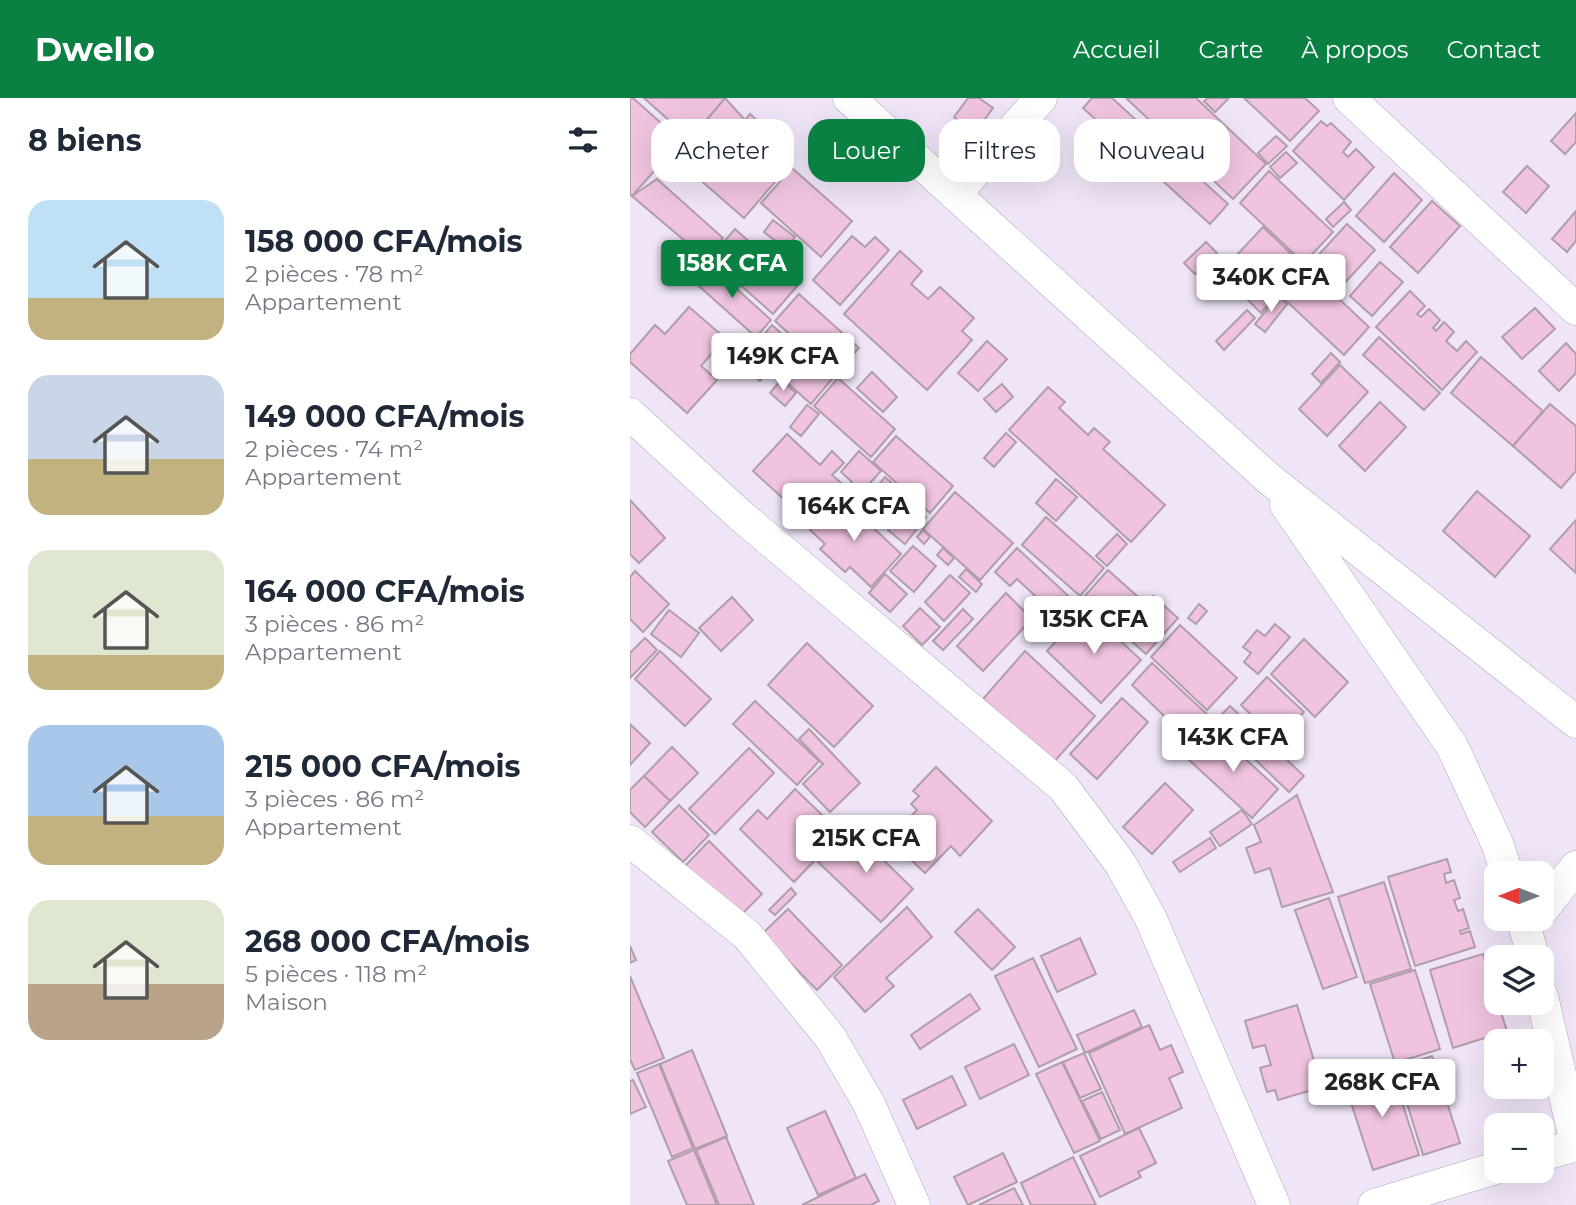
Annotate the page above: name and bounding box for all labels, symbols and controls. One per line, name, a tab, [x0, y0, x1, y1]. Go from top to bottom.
text: Dwello	[35, 29, 155, 69]
text: Accueil	[1073, 35, 1160, 64]
text: Carte	[1198, 35, 1263, 64]
text: À propos	[1301, 35, 1408, 64]
text: Contact	[1446, 35, 1541, 64]
chip: Acheter	[651, 119, 794, 182]
chip: Louer	[808, 119, 925, 182]
chip: Filtres	[939, 119, 1060, 182]
chip: Nouveau	[1074, 119, 1230, 182]
icon: filters	[564, 121, 602, 159]
text: 8 biens	[28, 122, 142, 159]
text: 158 000 CFA/mois	[245, 223, 522, 260]
icon: home	[84, 228, 168, 312]
pin: 158K CFA	[660, 240, 804, 300]
text: 158K CFA	[677, 249, 787, 277]
pin: 340K CFA	[1199, 254, 1343, 314]
text: 2 pièces · 78 m²	[245, 260, 424, 288]
text: 340K CFA	[1213, 263, 1329, 291]
text: Appartement	[245, 288, 402, 316]
pin: 149K CFA	[711, 334, 855, 393]
text: 149K CFA	[727, 342, 839, 370]
text: 149 000 CFA/mois	[245, 398, 524, 435]
icon: home	[84, 403, 168, 487]
text: 2 pièces · 74 m²	[245, 435, 423, 463]
text: Appartement	[245, 463, 402, 491]
pin: 164K CFA	[782, 484, 926, 543]
text: 164K CFA	[798, 492, 910, 520]
text: 164 000 CFA/mois	[245, 573, 525, 610]
icon: home	[84, 578, 168, 662]
pin: 135K CFA	[1022, 596, 1166, 656]
text: 135K CFA	[1040, 605, 1148, 633]
text: 3 pièces · 86 m²	[245, 610, 424, 638]
text: Appartement	[245, 638, 402, 666]
pin: 143K CFA	[1161, 714, 1305, 774]
text: 143K CFA	[1178, 723, 1288, 751]
text: 215 000 CFA/mois	[245, 748, 520, 785]
icon: home	[84, 753, 168, 837]
text: 3 pièces · 86 m²	[245, 785, 424, 813]
text: Appartement	[245, 813, 402, 841]
pin: 215K CFA	[794, 816, 938, 875]
text: 215K CFA	[812, 824, 920, 852]
north arrow	[1484, 861, 1554, 931]
map controls	[1484, 861, 1554, 1183]
text: 268 000 CFA/mois	[245, 923, 530, 960]
icon: home	[84, 928, 168, 1012]
button: layers	[1484, 945, 1554, 1015]
text: 5 pièces · 118 m²	[245, 960, 427, 988]
text: Maison	[245, 988, 328, 1016]
button: +	[1484, 1029, 1554, 1099]
pin: 268K CFA	[1310, 1060, 1454, 1119]
text: 268K CFA	[1324, 1068, 1440, 1096]
button: −	[1484, 1113, 1554, 1183]

